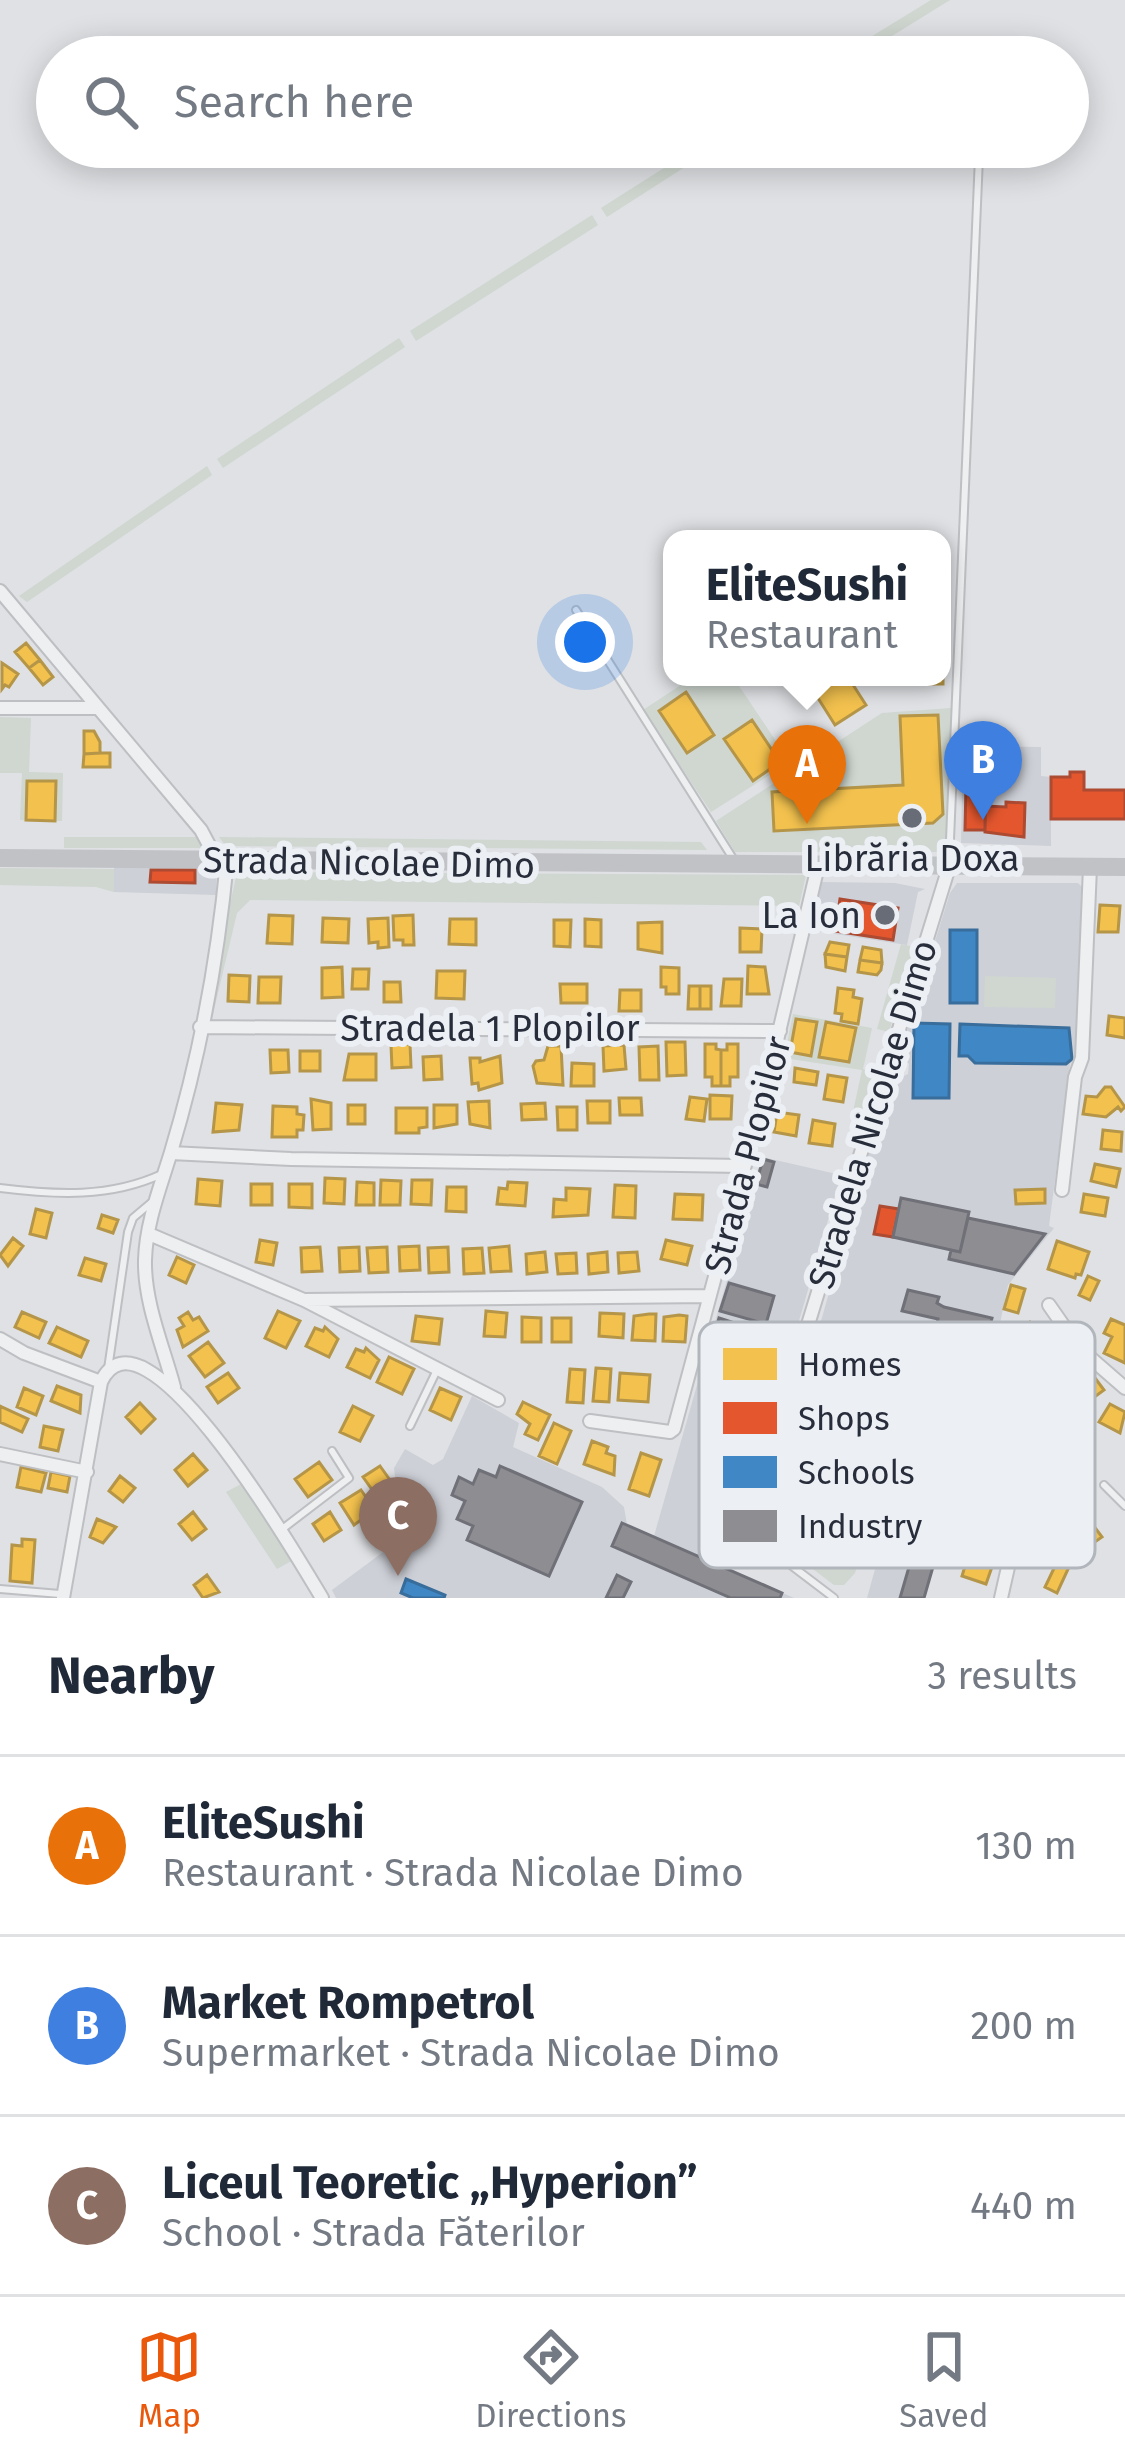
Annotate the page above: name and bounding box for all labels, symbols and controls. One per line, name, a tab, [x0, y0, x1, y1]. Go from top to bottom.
search box	[36, 36, 1089, 168]
icon: search	[78, 69, 144, 135]
text: Search here	[174, 75, 414, 129]
popup	[663, 530, 951, 686]
text: EliteSushi	[706, 558, 908, 612]
your location	[555, 612, 615, 672]
text: Restaurant	[706, 612, 898, 658]
pin: B	[944, 721, 1022, 820]
pin: A	[768, 725, 846, 824]
marker: Librăria Doxa	[899, 805, 925, 831]
place label: Librăria Doxa	[804, 837, 1020, 881]
street label: Strada Nicolae Dimo	[203, 838, 535, 888]
place label: La Ion	[762, 894, 861, 938]
marker: La Ion	[872, 902, 898, 928]
street label: Stradela Nicolae Dimo	[799, 935, 947, 1294]
street label: Stradela 1 Plopilor	[340, 1007, 640, 1051]
street label: Strada Plopilor	[695, 1031, 801, 1279]
legend	[699, 1322, 1095, 1568]
text: Homes	[798, 1345, 901, 1385]
text: Shops	[798, 1399, 890, 1439]
text: Schools	[798, 1453, 915, 1493]
pin: C	[359, 1477, 437, 1576]
text: Industry	[798, 1507, 922, 1547]
text: Nearby	[48, 1645, 214, 1707]
text: 3 results	[927, 1653, 1077, 1699]
text: EliteSushi	[162, 1796, 365, 1850]
text: A	[75, 1823, 99, 1869]
text: 130 m	[975, 1823, 1077, 1869]
text: Restaurant · Strada Nicolae Dimo	[162, 1850, 744, 1896]
text: Market Rompetrol	[162, 1976, 534, 2030]
text: B	[75, 2003, 99, 2049]
text: 200 m	[970, 2003, 1077, 2049]
text: Supermarket · Strada Nicolae Dimo	[162, 2030, 780, 2076]
text: Liceul Teoretic „Hyperion”	[162, 2156, 698, 2210]
text: C	[76, 2183, 98, 2229]
text: 440 m	[970, 2183, 1077, 2229]
text: School · Strada Făterilor	[162, 2210, 585, 2256]
tab: Map	[136, 2324, 202, 2436]
tab: Directions	[475, 2324, 627, 2436]
tab: Saved	[899, 2324, 989, 2436]

